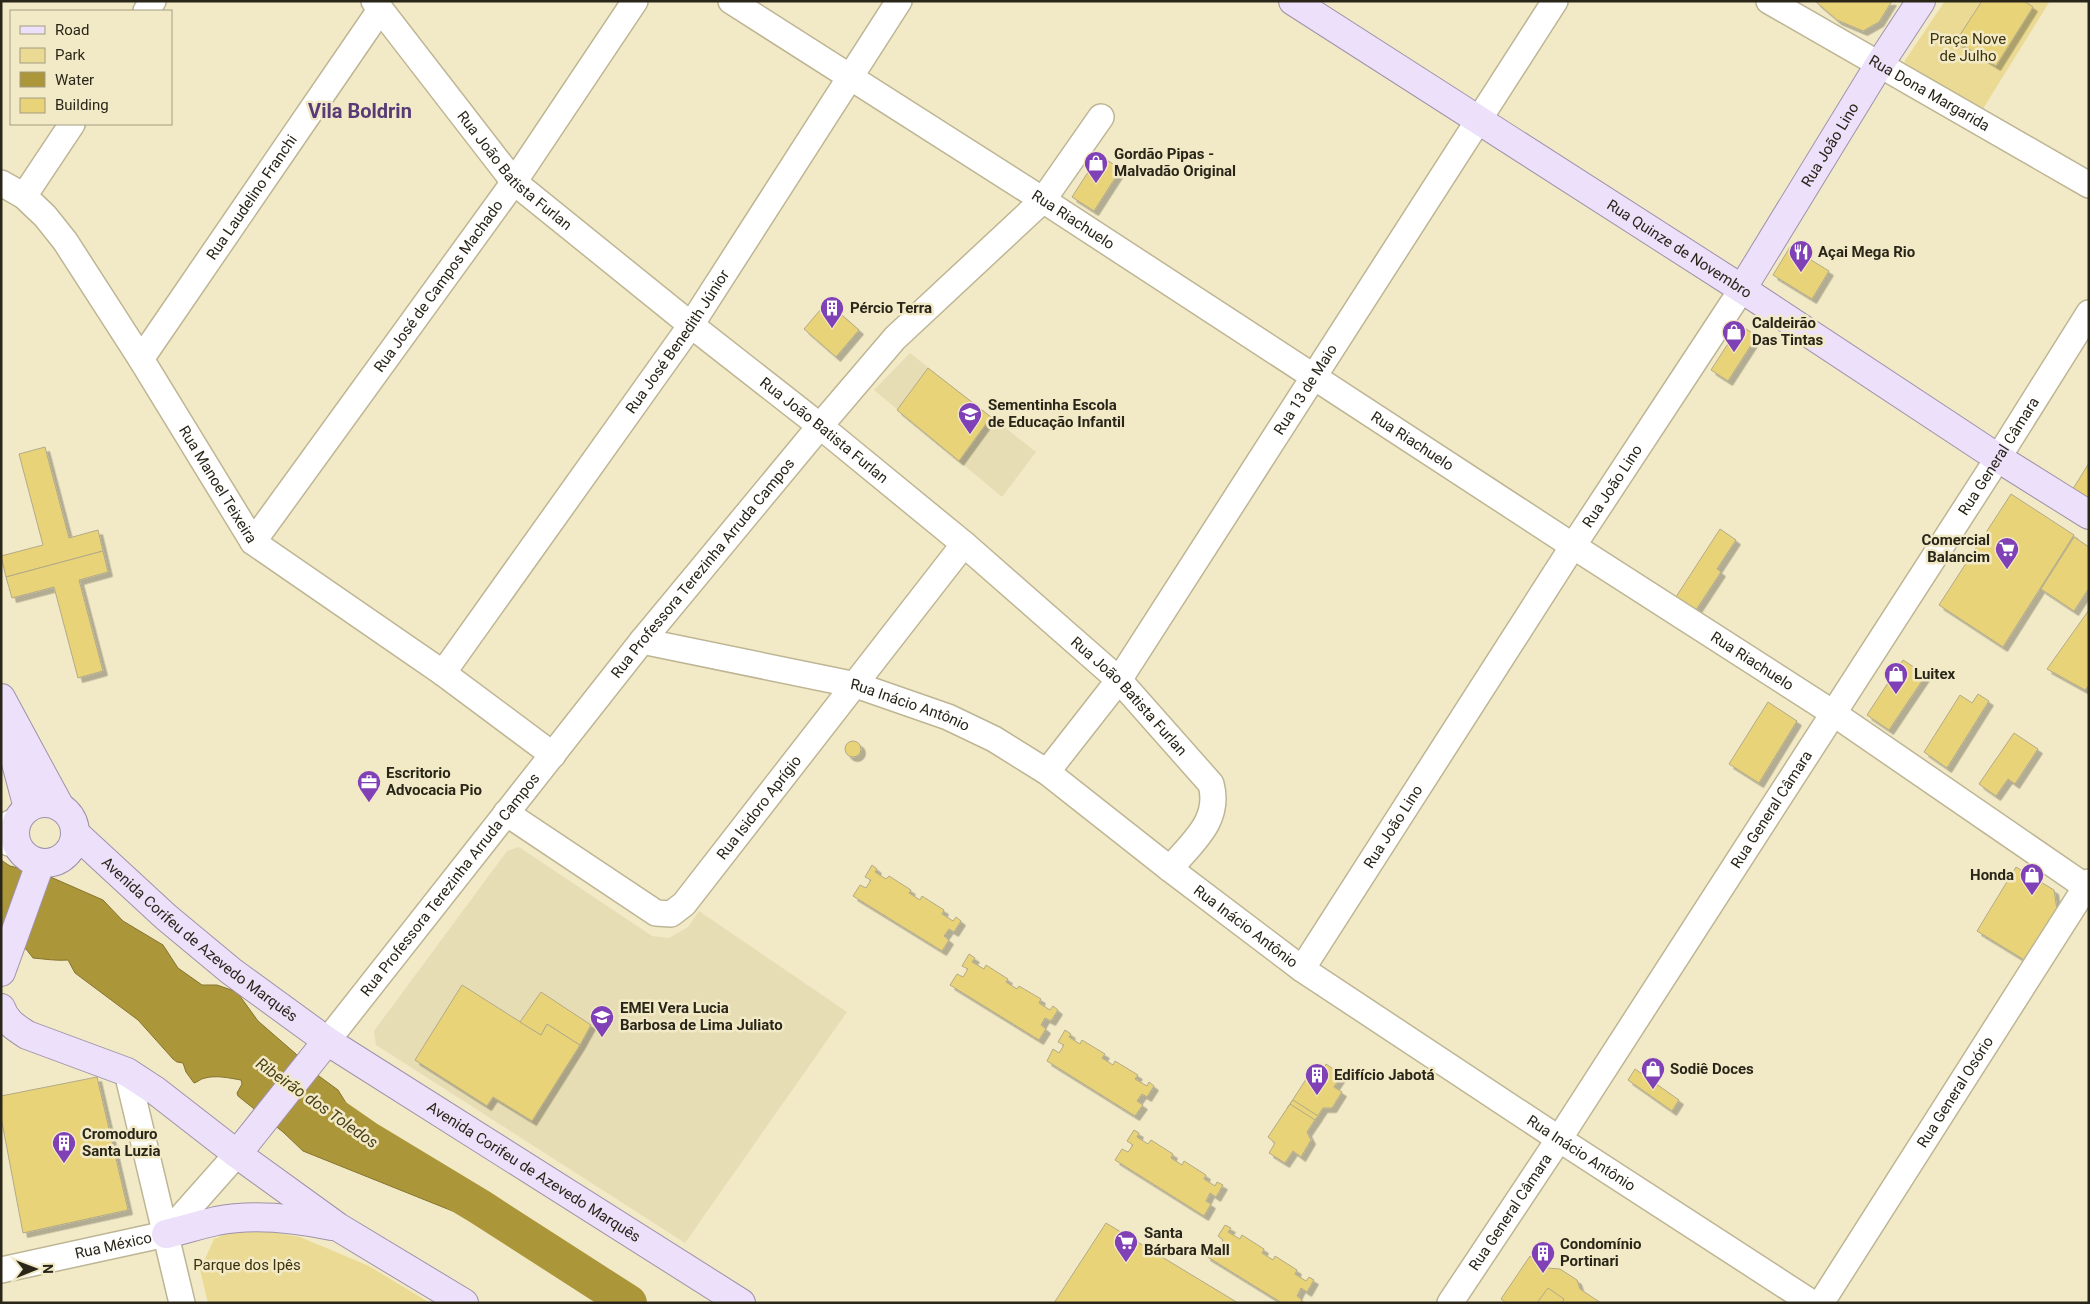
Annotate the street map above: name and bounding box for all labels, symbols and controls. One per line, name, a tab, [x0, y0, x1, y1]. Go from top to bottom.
legend	[10, 10, 172, 125]
text: Road	[55, 21, 89, 39]
park label: Praça Nove de Julho	[1930, 30, 2006, 65]
text: Park	[55, 46, 86, 64]
street label: Rua Dona Margarida	[1866, 51, 1993, 135]
text: Water	[55, 71, 94, 89]
text: Building	[55, 96, 109, 114]
district label: Vila Boldrin	[308, 99, 412, 123]
street label: Rua João Lino	[1798, 99, 1863, 190]
street label: Rua João Batista Furlan	[453, 107, 575, 234]
street label: Rua Laudelino Franchi	[203, 131, 301, 263]
place label: Gordão Pipas - Malvadão Original	[1114, 145, 1236, 180]
shop icon: Gordão Pipas - Malvadão Original	[1083, 150, 1109, 184]
street label: Rua Riachuelo	[1028, 186, 1118, 253]
street label: Rua Quinze de Novembro	[1604, 196, 1755, 302]
street label: Rua José de Campos Machado	[370, 197, 507, 376]
restaurant icon: Açai Mega Rio	[1788, 239, 1814, 273]
place label: Açai Mega Rio	[1818, 243, 1915, 261]
street label: Rua José Benedith Júnior	[622, 266, 733, 417]
building icon: Pércio Terra	[819, 295, 845, 329]
place label: Pércio Terra	[850, 299, 932, 317]
place label: Caldeirão Das Tintas	[1752, 314, 1824, 349]
shop icon: Caldeirão Das Tintas	[1721, 319, 1747, 353]
street label: Rua 13 de Maio	[1270, 341, 1341, 438]
street label: Rua João Batista Furlan	[756, 373, 892, 487]
street label: Rua General Câmara	[1954, 394, 2043, 519]
place label: Sementinha Escola de Educação Infantil	[988, 396, 1125, 431]
school or university icon: Sementinha Escola de Educação Infantil	[957, 401, 983, 435]
street label: Rua Riachuelo	[1367, 408, 1457, 475]
street label: Rua Manoel Teixeira	[175, 423, 261, 547]
street label: Rua João Lino	[1579, 441, 1646, 531]
street label: Rua Professora Terezinha Arruda Campos	[607, 455, 798, 682]
place label: Comercial Balancim	[1921, 531, 1990, 566]
supermarket icon: Comercial Balancim	[1994, 536, 2020, 570]
street label: Rua Riachuelo	[1707, 628, 1797, 694]
street label: Rua João Batista Furlan	[1067, 633, 1191, 759]
shop icon: Luitex	[1883, 661, 1909, 695]
place label: Luitex	[1914, 665, 1955, 683]
street label: Rua Inácio Antônio	[849, 675, 973, 735]
street label: Rua General Câmara	[1727, 747, 1816, 872]
street label: Rua Isidoro Aprígio	[713, 752, 805, 863]
place label: Escritorio Advocacia Pio	[386, 764, 482, 799]
office icon: Escritorio Advocacia Pio	[356, 769, 382, 803]
street label: Rua Professora Terezinha Arruda Campos	[357, 769, 544, 1000]
street label: Rua João Lino	[1360, 782, 1426, 872]
street label: Avenida Corifeu de Azevedo Marquês	[98, 853, 301, 1025]
shop icon: Honda	[2019, 862, 2045, 896]
place label: Honda	[1970, 866, 2014, 884]
street label: Rua Inácio Antônio	[1190, 881, 1301, 972]
place label: EMEI Vera Lucia Barbosa de Lima Juliato	[620, 999, 783, 1034]
school or university icon: EMEI Vera Lucia Barbosa de Lima Juliato	[589, 1004, 615, 1038]
street label: Rua General Osório	[1913, 1033, 1997, 1151]
water label: Ribeirão dos Toledos	[252, 1054, 382, 1152]
shop icon: Sodiê Doces	[1640, 1056, 1666, 1090]
place label: Sodiê Doces	[1670, 1060, 1754, 1078]
building icon: Edifício Jabotá	[1304, 1062, 1330, 1096]
place label: Edifício Jabotá	[1334, 1066, 1435, 1084]
street label: Avenida Corifeu de Azevedo Marquês	[424, 1098, 644, 1246]
street label: Rua Inácio Antônio	[1524, 1111, 1639, 1195]
place label: Cromoduro Santa Luzia	[82, 1125, 160, 1160]
building icon: Cromoduro Santa Luzia	[51, 1130, 77, 1164]
street label: Rua General Câmara	[1465, 1150, 1556, 1274]
place label: Santa Bárbara Mall	[1144, 1224, 1230, 1259]
street label: Rua México	[73, 1228, 153, 1263]
supermarket icon: Santa Bárbara Mall	[1113, 1229, 1139, 1263]
place label: Condomínio Portinari	[1560, 1235, 1642, 1270]
building icon: Condomínio Portinari	[1530, 1240, 1556, 1274]
north arrow	[10, 1244, 60, 1294]
park label: Parque dos Ipês	[193, 1256, 301, 1274]
text: N	[40, 1264, 56, 1274]

